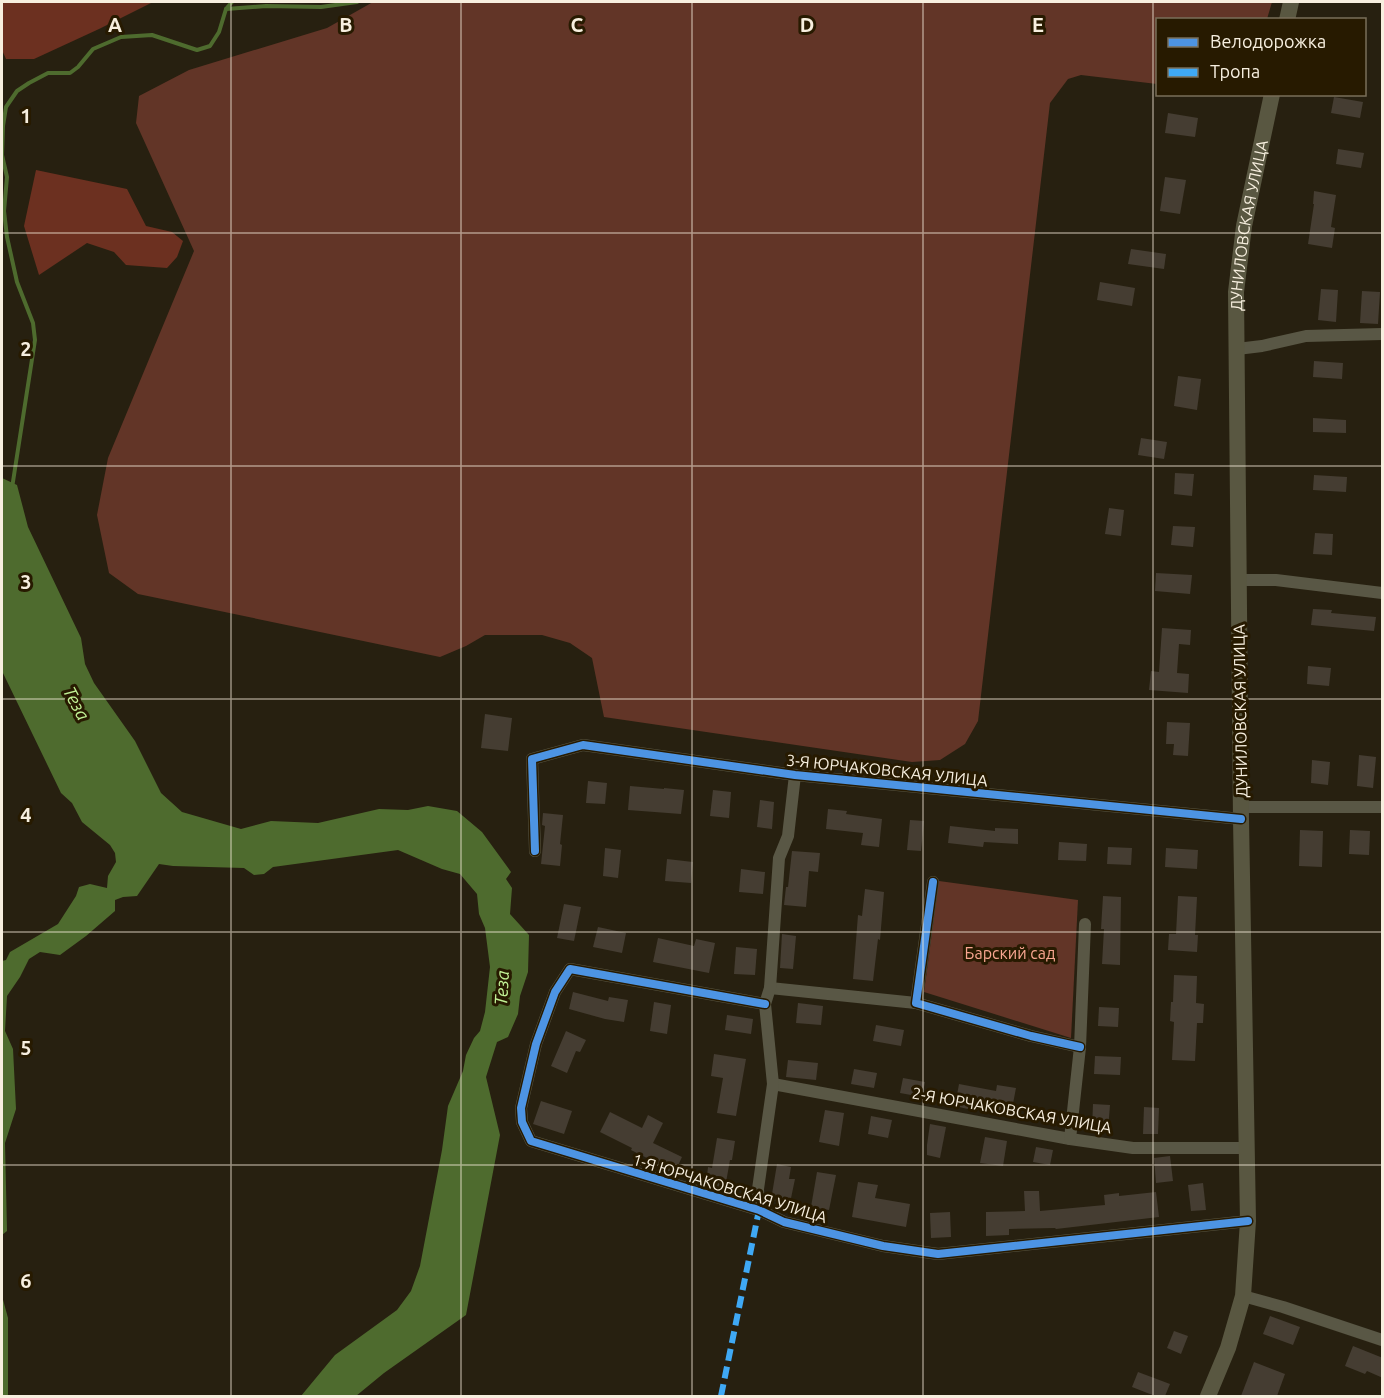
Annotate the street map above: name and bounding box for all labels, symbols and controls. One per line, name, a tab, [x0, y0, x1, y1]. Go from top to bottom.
text: A	[108, 13, 122, 36]
text: B	[339, 13, 353, 36]
text: C	[571, 13, 584, 36]
text: D	[800, 13, 814, 36]
text: E	[1032, 13, 1044, 36]
legend	[1156, 18, 1366, 96]
text: Велодорожка	[1210, 31, 1326, 51]
text: Тропа	[1210, 61, 1260, 81]
text: 1	[20, 104, 32, 127]
street label: ДУНИЛОВСКАЯ УЛИЦА	[1227, 138, 1271, 311]
text: 2	[20, 337, 32, 360]
text: 3	[20, 570, 32, 593]
street label: ДУНИЛОВСКАЯ УЛИЦА	[1229, 624, 1251, 798]
water label: Теза	[60, 683, 94, 723]
street label: 3-Я ЮРЧАКОВСКАЯ УЛИЦА	[785, 750, 989, 790]
text: 4	[20, 803, 32, 826]
park label: Барский сад	[965, 944, 1055, 962]
water label: Теза	[490, 970, 512, 1006]
text: 5	[20, 1036, 32, 1059]
street label: 2-Я ЮРЧАКОВСКАЯ УЛИЦА	[911, 1084, 1114, 1137]
street label: 1-Я ЮРЧАКОВСКАЯ УЛИЦА	[631, 1150, 830, 1226]
text: 6	[20, 1269, 32, 1292]

